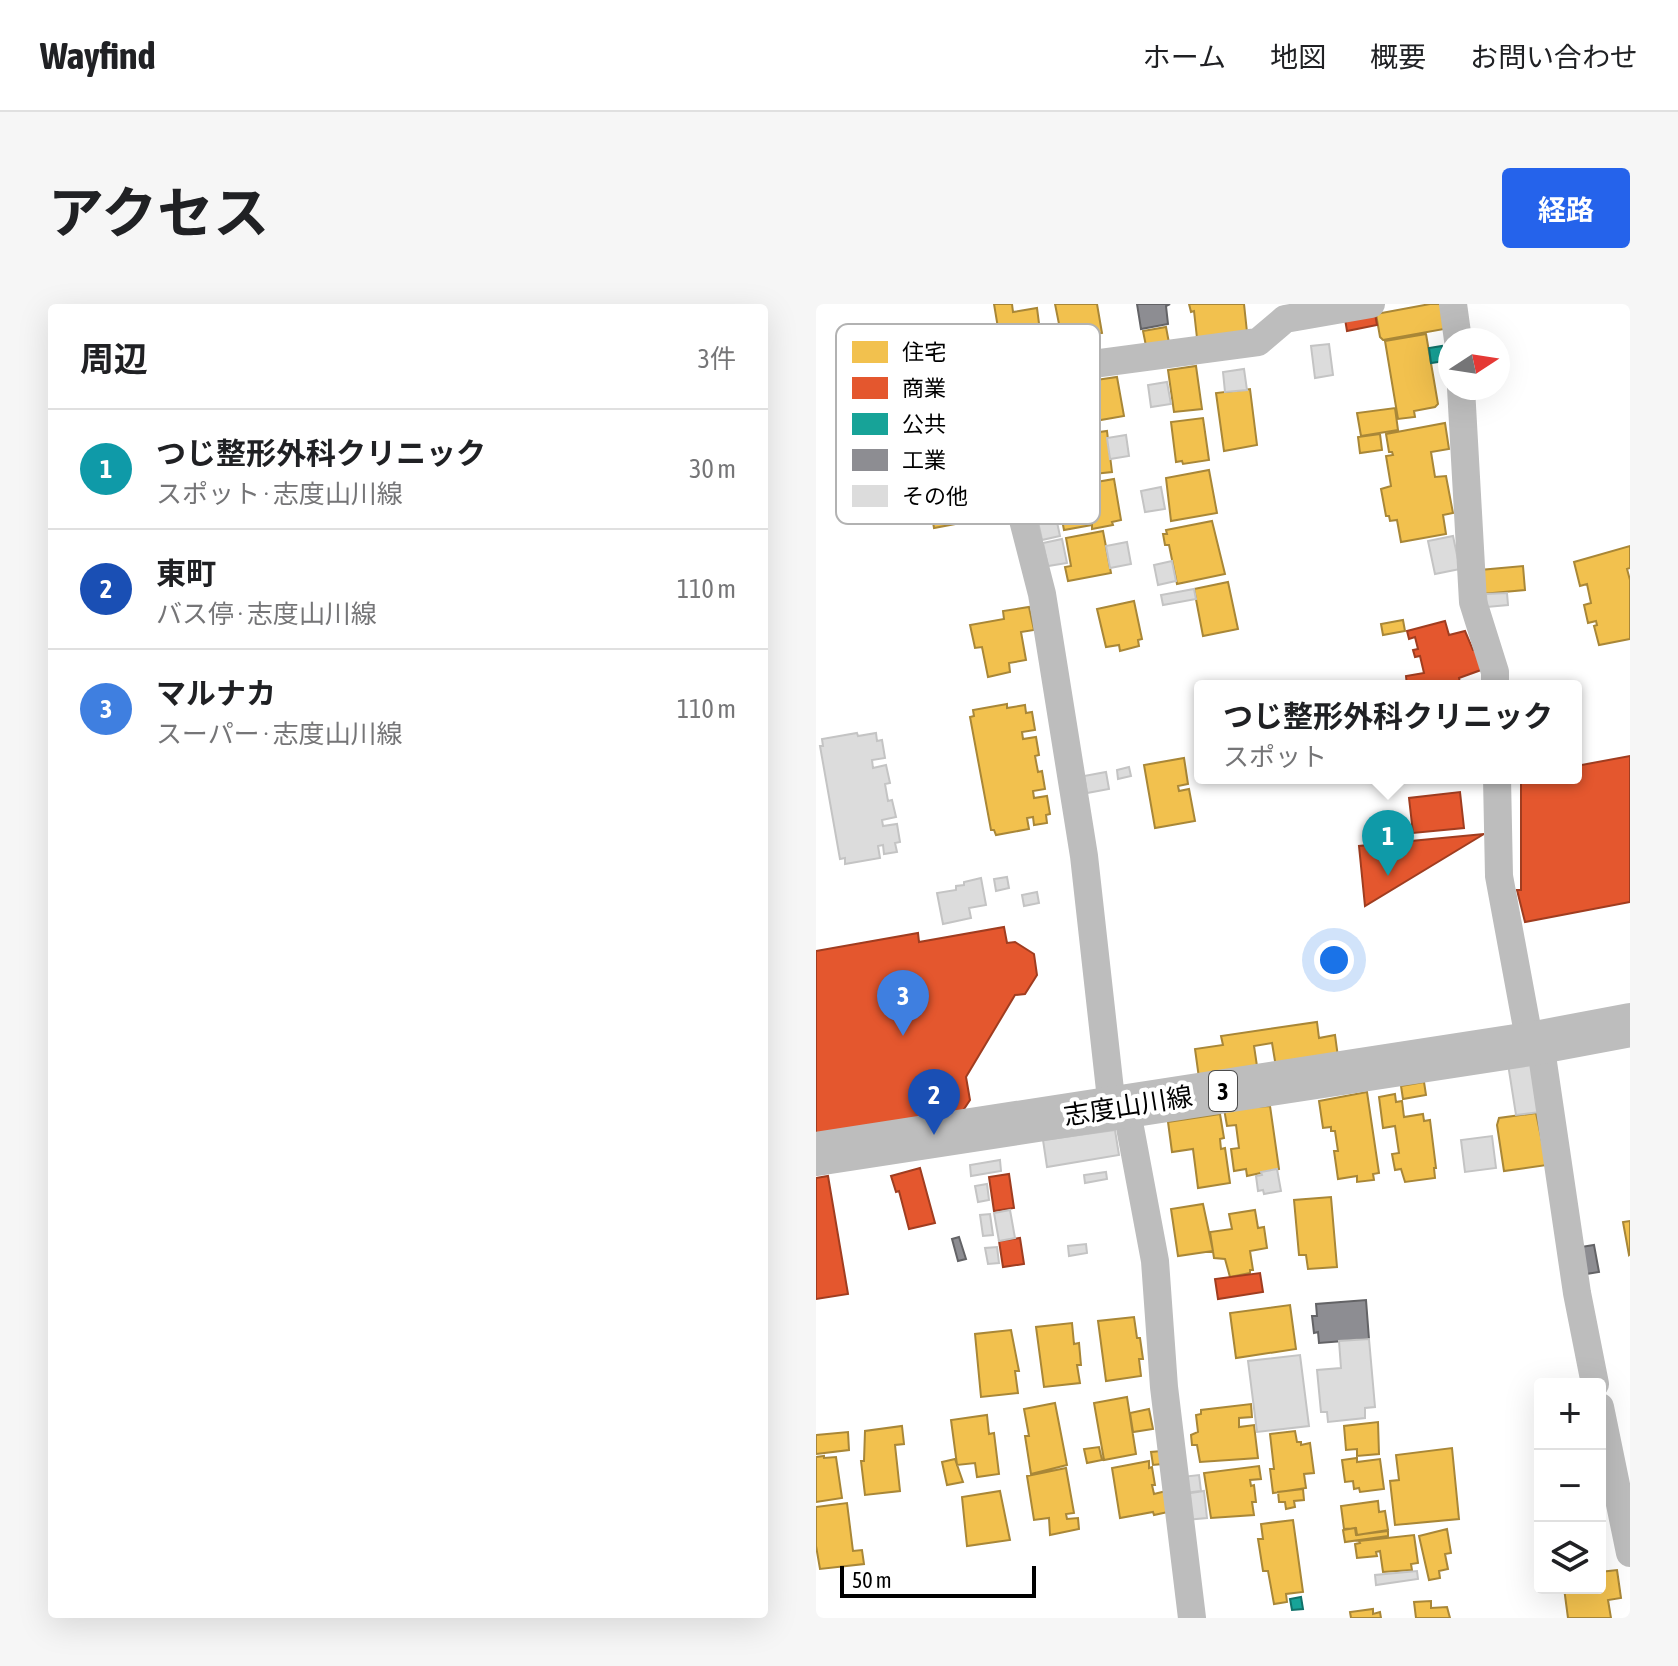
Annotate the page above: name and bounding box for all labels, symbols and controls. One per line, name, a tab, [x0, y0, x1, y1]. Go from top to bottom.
text: Wayfind	[40, 34, 155, 77]
text: ホーム	[1143, 41, 1226, 73]
text: 地図	[1270, 41, 1326, 73]
text: 概要	[1370, 41, 1426, 73]
text: お問い合わせ	[1470, 41, 1638, 73]
button: 経路	[1502, 168, 1630, 248]
text: アクセス	[48, 181, 269, 245]
legend	[836, 324, 1100, 524]
north arrow	[1438, 328, 1510, 400]
text: 周辺	[80, 339, 148, 378]
text: 住宅	[902, 339, 946, 365]
text: 3件	[698, 344, 736, 374]
text: 商業	[902, 375, 946, 401]
text: 公共	[902, 411, 946, 437]
text: つじ整形外科クリニック	[156, 436, 486, 470]
text: 工業	[902, 447, 946, 473]
text: 1	[100, 454, 112, 484]
text: 30 m	[689, 454, 736, 484]
text: スポット · 志度山川線	[156, 479, 403, 509]
text: その他	[902, 483, 968, 509]
text: 東町	[156, 556, 216, 590]
text: 2	[100, 574, 112, 604]
text: 110 m	[677, 574, 736, 604]
text: バス停 · 志度山川線	[156, 599, 377, 629]
text: マルナカ	[156, 676, 276, 710]
popup	[1194, 680, 1582, 784]
text: 3	[100, 694, 112, 724]
text: 110 m	[677, 694, 736, 724]
text: つじ整形外科クリニック	[1223, 699, 1553, 733]
text: スーパー · 志度山川線	[156, 719, 402, 749]
text: スポット	[1223, 742, 1327, 772]
pin: 1	[1362, 810, 1414, 876]
your location	[1314, 940, 1354, 980]
pin: 3	[877, 970, 929, 1036]
pin: 2	[908, 1069, 960, 1135]
road number: 3	[1209, 1071, 1237, 1111]
street label: 志度山川線	[1061, 1081, 1195, 1131]
map controls	[1534, 1378, 1606, 1594]
button: +	[1534, 1378, 1606, 1450]
button: −	[1534, 1450, 1606, 1522]
button: layers	[1534, 1522, 1606, 1594]
scale bar	[840, 1562, 1036, 1598]
text: 50 m	[852, 1567, 892, 1593]

